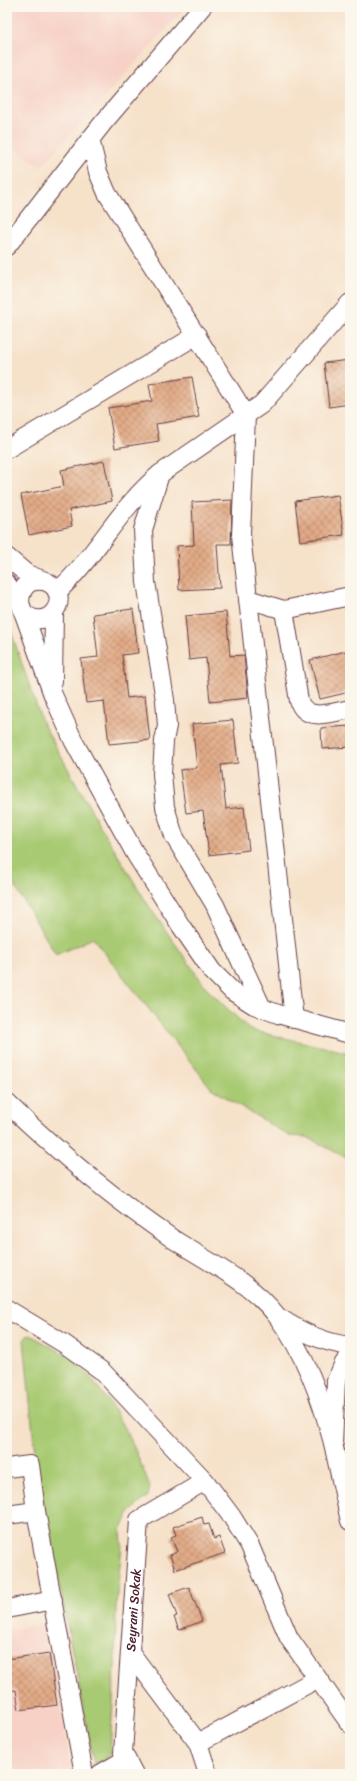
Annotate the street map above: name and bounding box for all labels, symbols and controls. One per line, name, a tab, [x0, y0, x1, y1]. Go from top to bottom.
street label: Seyrani Sokak	[119, 1568, 147, 1652]

